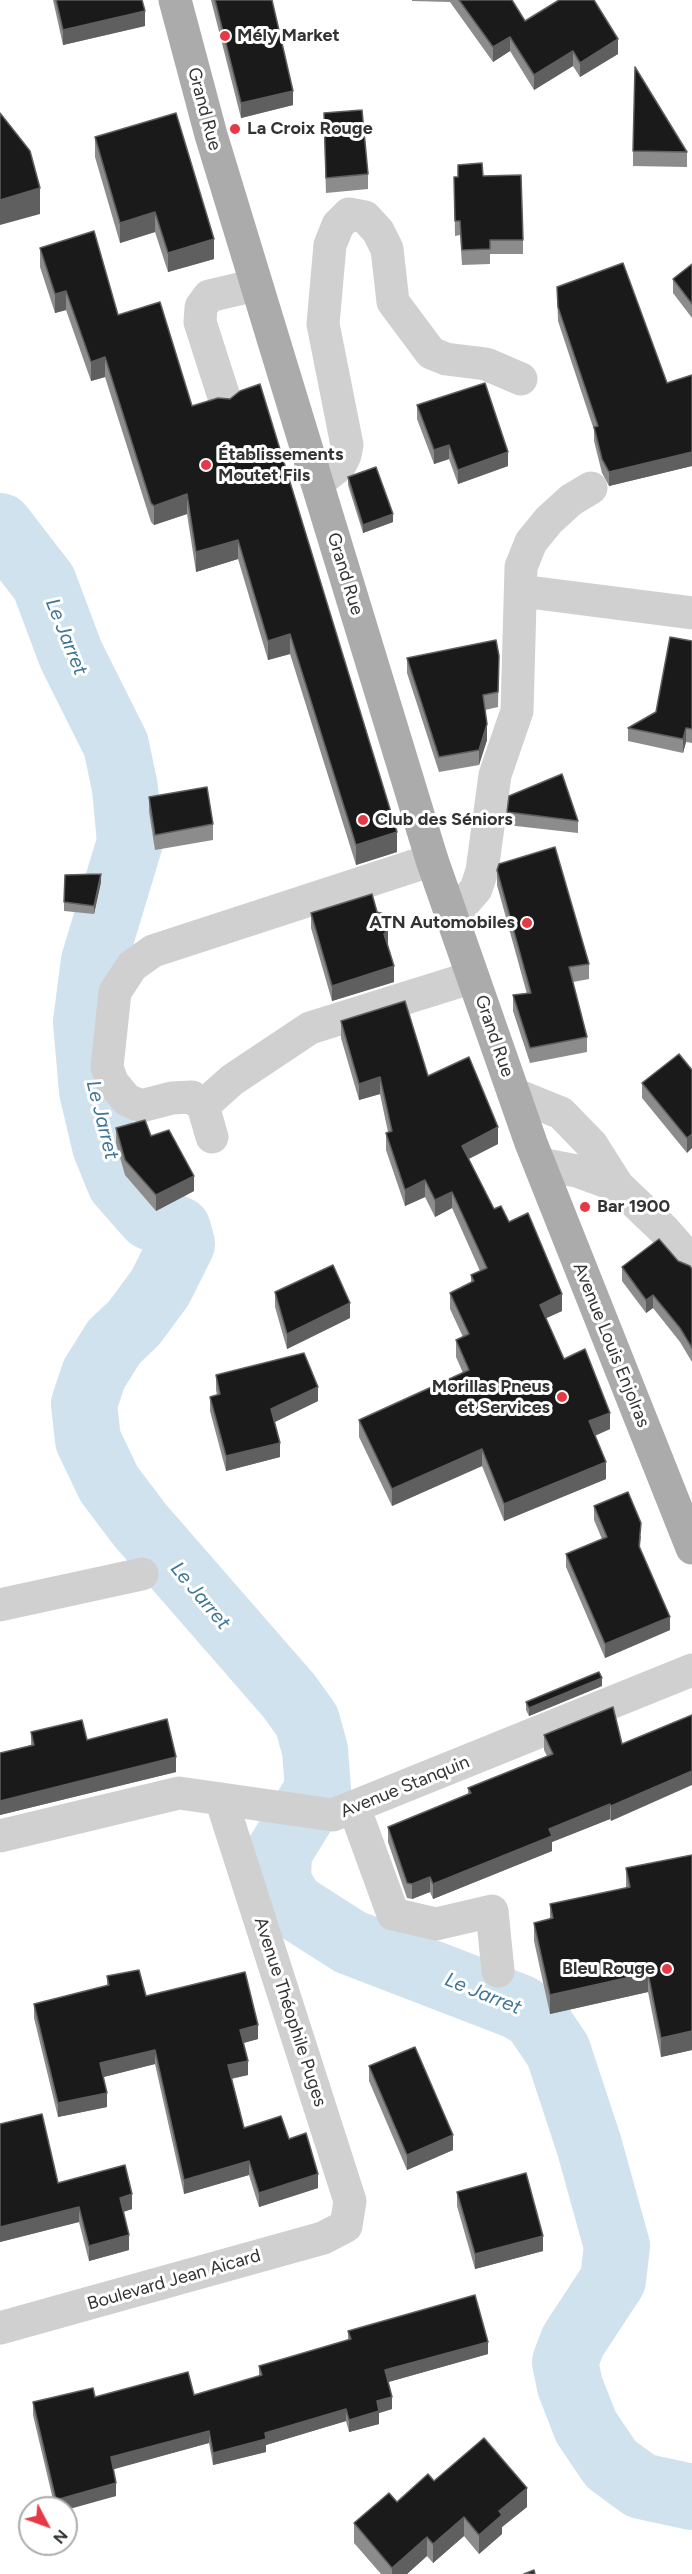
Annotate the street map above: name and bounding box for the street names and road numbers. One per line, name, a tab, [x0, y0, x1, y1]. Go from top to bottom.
street label: Grand Rue	[183, 65, 225, 153]
street label: Grand Rue	[322, 530, 368, 618]
street label: Grand Rue	[470, 992, 518, 1080]
street label: Avenue Louis Enjolras	[568, 1259, 654, 1431]
street label: Avenue Stanquin	[337, 1751, 473, 1823]
street label: Avenue Théophile Puges	[249, 1915, 331, 2109]
street label: Boulevard Jean Aicard	[85, 2245, 263, 2315]

